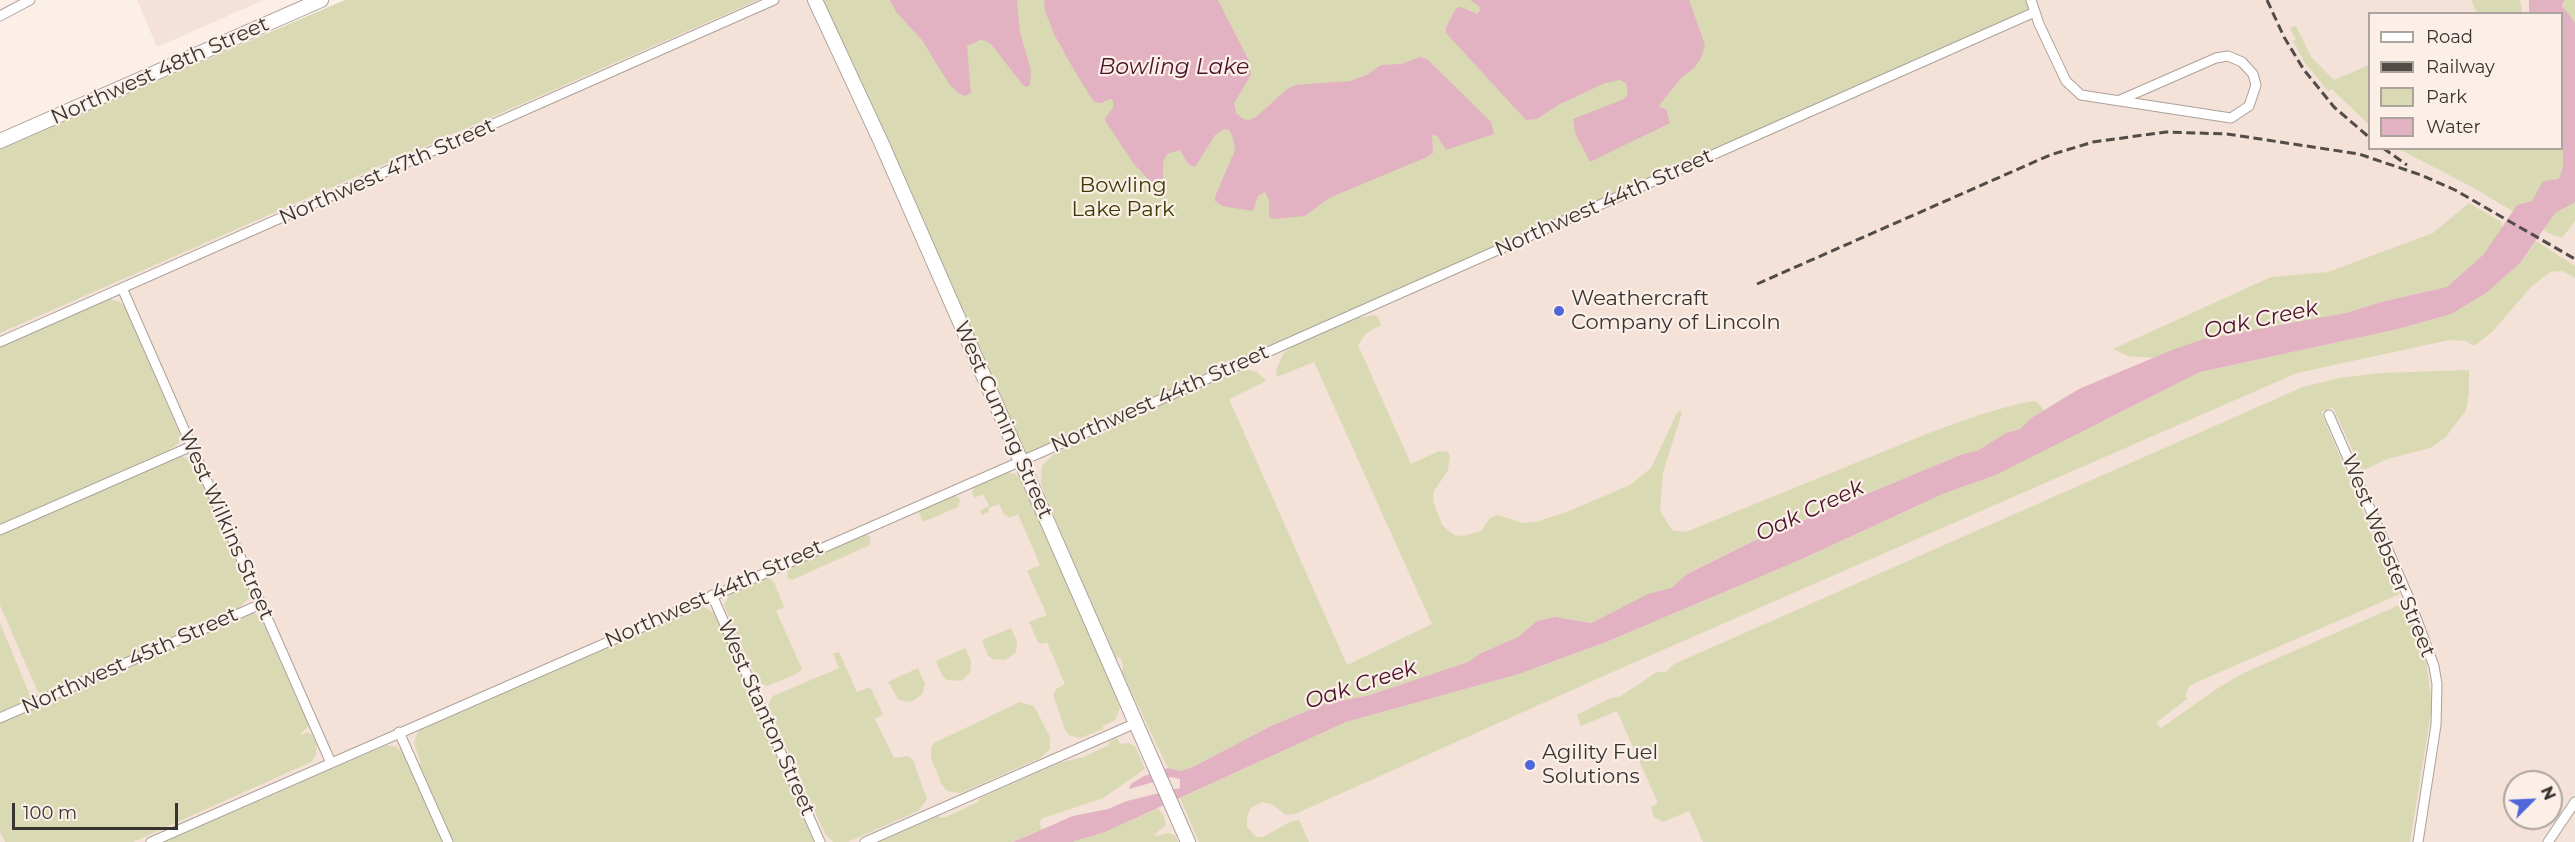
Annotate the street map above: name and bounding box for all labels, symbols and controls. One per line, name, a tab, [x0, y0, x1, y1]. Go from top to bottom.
street label: Northwest 48th Street	[47, 12, 273, 130]
legend	[2368, 12, 2563, 150]
text: Road	[2426, 26, 2473, 48]
water label: Bowling Lake	[1099, 55, 1249, 81]
text: Railway	[2426, 56, 2495, 78]
text: Park	[2426, 86, 2467, 108]
street label: Northwest 47th Street	[275, 113, 499, 231]
text: Water	[2426, 116, 2481, 138]
street label: Northwest 44th Street	[1491, 143, 1717, 263]
park label: Bowling Lake Park	[1071, 173, 1175, 223]
place label: Weathercraft Company of Lincoln	[1571, 286, 1781, 336]
water label: Oak Creek	[2201, 295, 2321, 345]
marker: Weathercraft Company of Lincoln	[1552, 304, 1566, 318]
street label: West Cuming Street	[948, 317, 1058, 523]
street label: Northwest 44th Street	[1047, 339, 1273, 459]
street label: West Wilkins Street	[173, 426, 279, 624]
street label: West Webster Street	[2336, 451, 2440, 661]
water label: Oak Creek	[1752, 474, 1868, 548]
street label: Northwest 44th Street	[601, 534, 827, 654]
street label: Northwest 45th Street	[18, 602, 242, 720]
street label: West Stanton Street	[712, 616, 820, 820]
water label: Oak Creek	[1302, 654, 1420, 716]
place label: Agility Fuel Solutions	[1542, 740, 1658, 790]
marker: Agility Fuel Solutions	[1523, 758, 1537, 772]
north arrow	[2503, 770, 2563, 830]
text: N	[2537, 784, 2559, 803]
scale bar	[15, 791, 182, 829]
text: 100 m	[23, 802, 77, 824]

